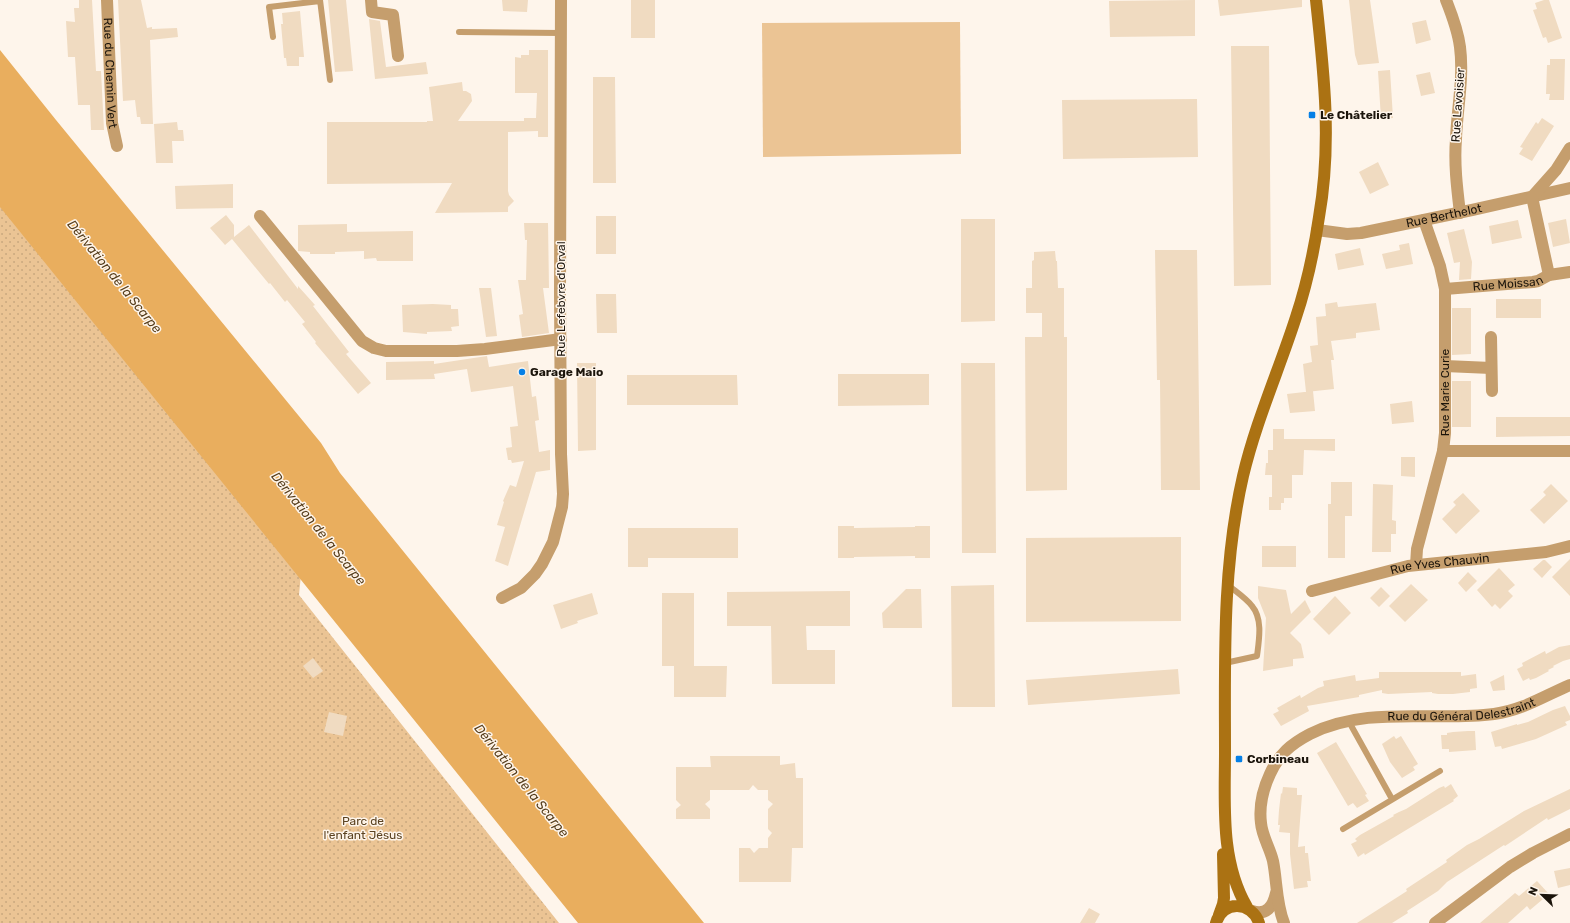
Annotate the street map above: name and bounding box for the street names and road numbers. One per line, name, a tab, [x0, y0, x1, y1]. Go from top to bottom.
street label: Rue du Chemin Vert	[101, 17, 120, 130]
street label: Rue Lavoisier	[1448, 67, 1468, 143]
street label: Rue Berthelot	[1405, 201, 1484, 231]
street label: Rue Lefebvre d'Orval	[554, 241, 568, 357]
street label: Rue Moissan	[1472, 273, 1546, 294]
street label: Rue Marie Curie	[1438, 348, 1452, 436]
street label: Rue Yves Chauvin	[1389, 551, 1490, 577]
street label: Rue du Général Delestraint	[1387, 695, 1538, 723]

